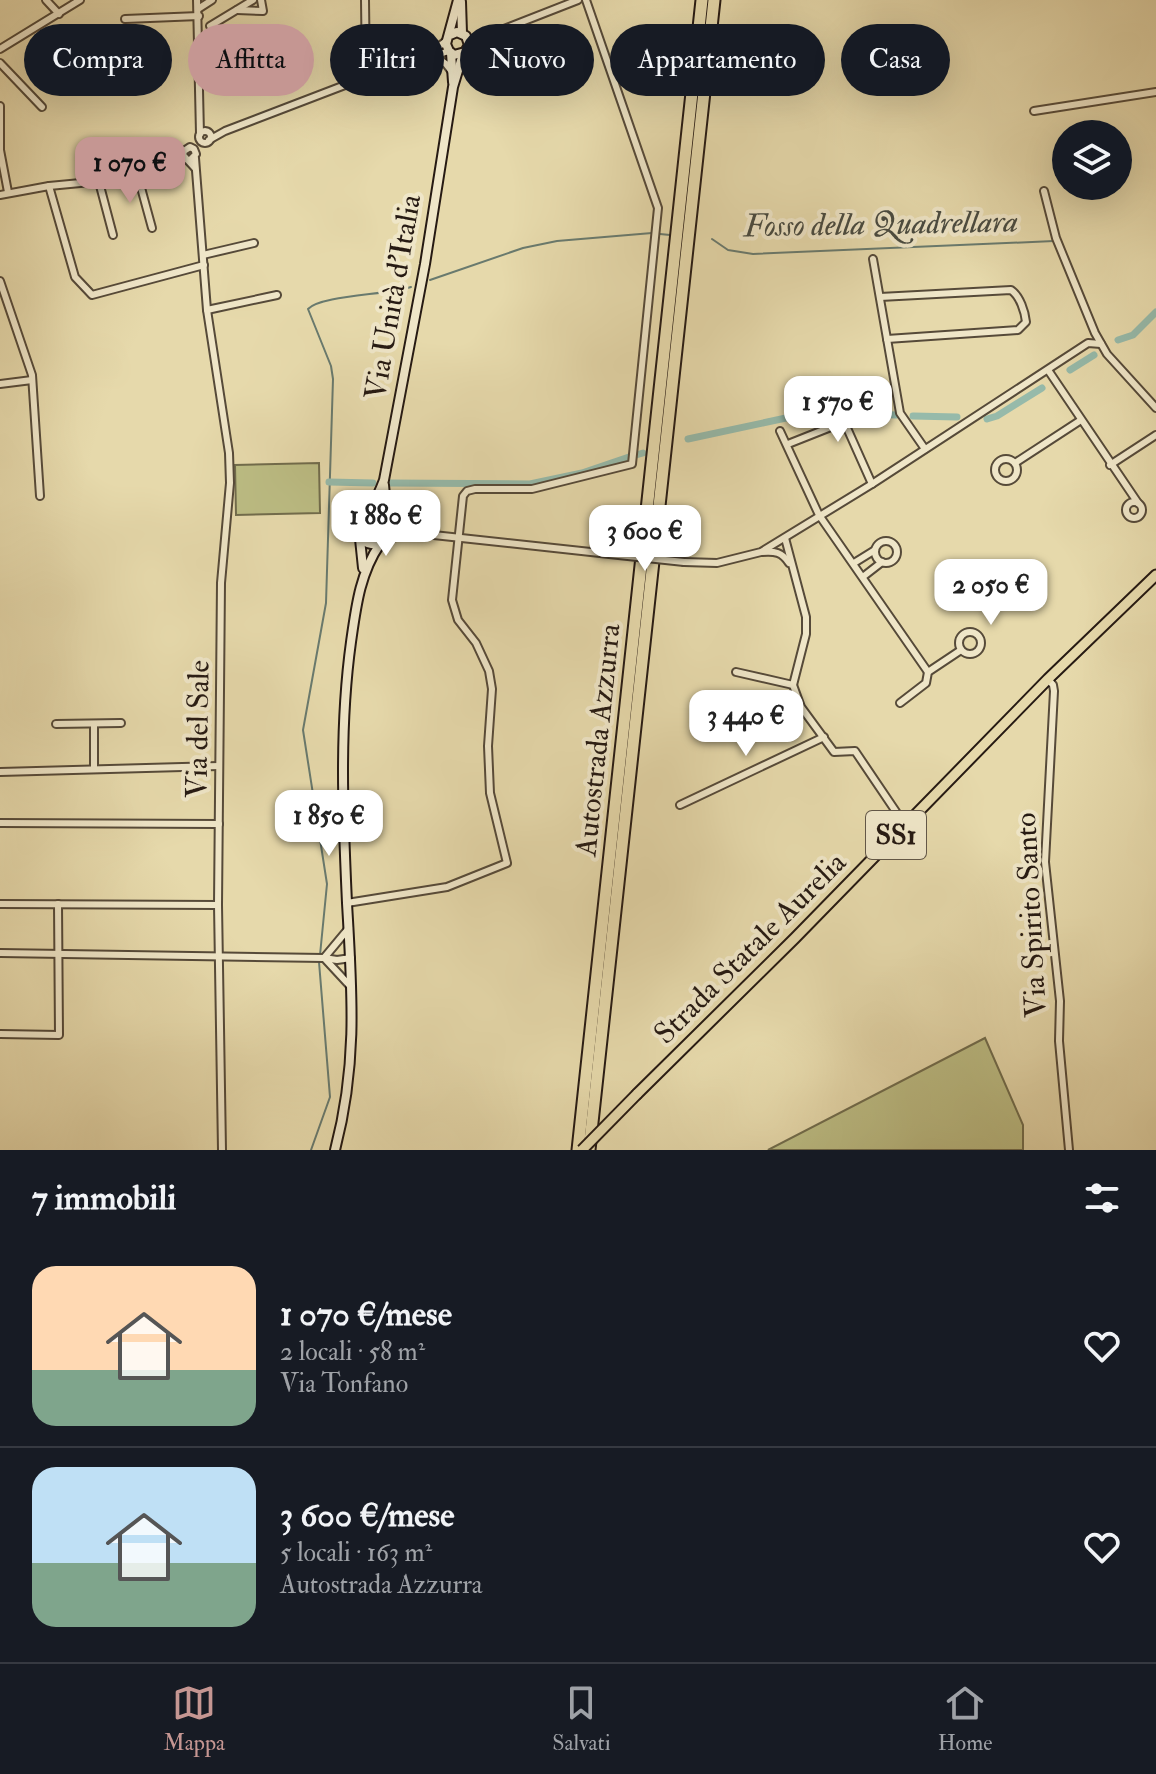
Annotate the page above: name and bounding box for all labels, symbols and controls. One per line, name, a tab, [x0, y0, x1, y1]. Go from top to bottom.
chip: Compra	[24, 24, 172, 96]
chip: Affitta	[188, 24, 314, 96]
chip: Filtri	[330, 24, 444, 96]
chip: Nuovo	[460, 24, 594, 96]
chip: Appartamento	[610, 24, 825, 96]
chip: Casa	[841, 24, 950, 96]
map controls	[1052, 120, 1132, 200]
button: layers	[1052, 120, 1132, 200]
pin: 1 070 €	[56, 137, 204, 205]
text: 1 070 €	[93, 147, 167, 179]
street label: Via Unità d'Italia	[357, 191, 429, 403]
water label: Fosso della Quadrellara	[742, 202, 1019, 247]
pin: 1 570 €	[764, 376, 912, 444]
text: 1 570 €	[802, 386, 874, 418]
pin: 1 880 €	[312, 490, 460, 558]
text: 1 880 €	[349, 500, 423, 532]
pin: 3 600 €	[571, 505, 719, 573]
text: 3 600 €	[607, 515, 683, 547]
pin: 2 050 €	[917, 559, 1065, 627]
text: 2 050 €	[952, 569, 1030, 601]
street label: Autostrada Azzurra	[567, 621, 629, 859]
street label: Via del Sale	[178, 660, 218, 798]
pin: 3 440 €	[672, 690, 820, 758]
text: 3 440 €	[707, 700, 785, 732]
pin: 1 850 €	[255, 790, 403, 858]
text: 1 850 €	[293, 800, 365, 832]
road number: SS1	[866, 811, 926, 859]
street label: Via Spirito Santo	[1007, 812, 1055, 1018]
street label: Strada Statale Aurelia	[646, 844, 854, 1052]
icon: filters	[1080, 1176, 1124, 1220]
text: 7 immobili	[32, 1177, 176, 1220]
text: 1 070 €/mese	[280, 1293, 452, 1336]
icon: home	[96, 1298, 192, 1394]
icon: heart	[1080, 1324, 1124, 1368]
text: 2 locali · 58 m²	[280, 1336, 425, 1368]
text: Via Tonfano	[280, 1368, 408, 1400]
text: 3 600 €/mese	[280, 1494, 454, 1537]
icon: home	[96, 1499, 192, 1595]
icon: heart	[1080, 1525, 1124, 1569]
text: 5 locali · 163 m²	[280, 1537, 432, 1569]
text: Autostrada Azzurra	[280, 1569, 483, 1601]
tab: Mappa	[164, 1681, 225, 1757]
tab: Salvati	[552, 1681, 611, 1757]
tab: Home	[938, 1681, 992, 1757]

